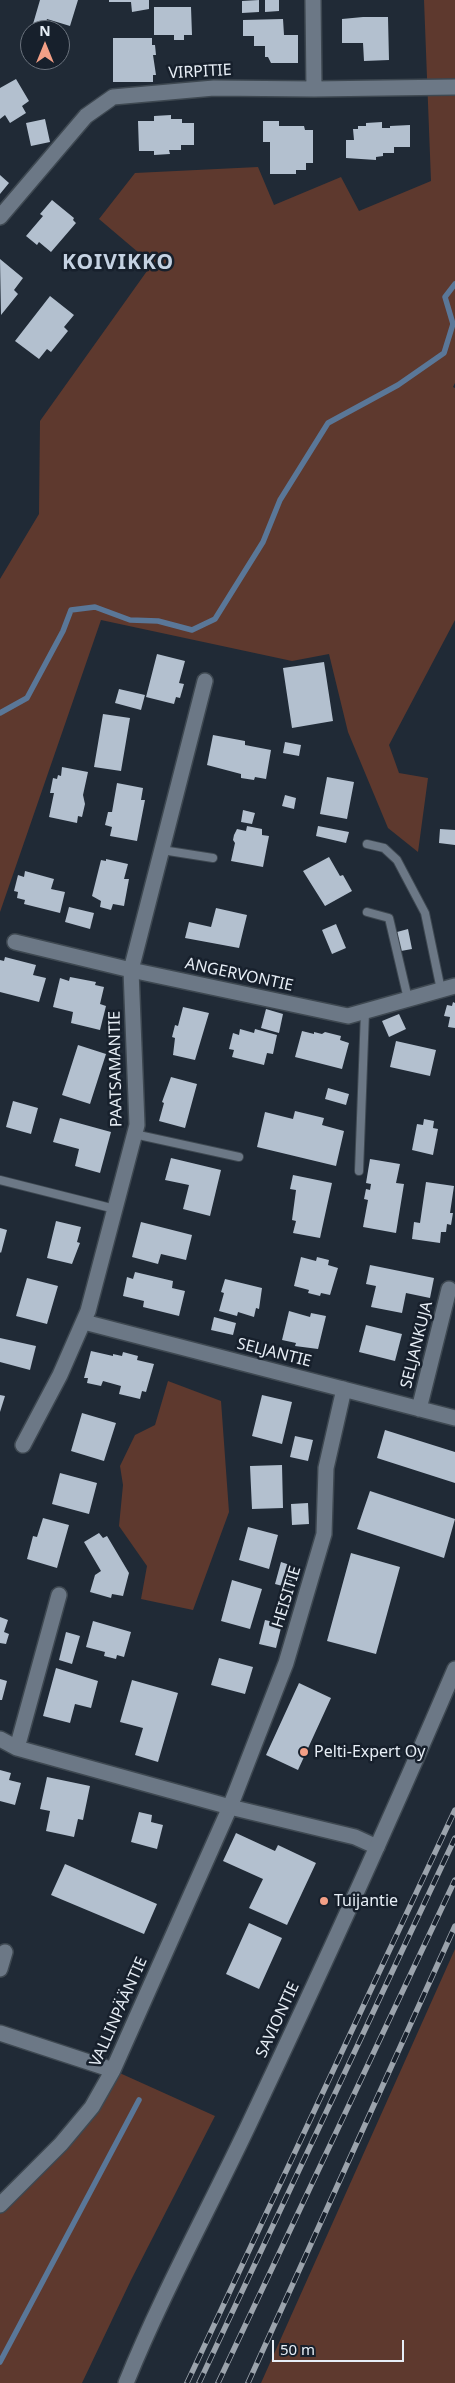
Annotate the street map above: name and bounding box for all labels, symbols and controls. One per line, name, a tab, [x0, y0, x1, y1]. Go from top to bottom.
north arrow	[20, 20, 70, 70]
text: N	[39, 21, 51, 40]
street label: VIRPITIE	[168, 61, 232, 83]
district label: KOIVIKKO	[61, 250, 175, 276]
street label: ANGERVONTIE	[183, 954, 295, 996]
street label: PAATSAMANTIE	[105, 1011, 127, 1127]
street label: SELJANKUJA	[397, 1299, 437, 1391]
street label: SELJANTIE	[235, 1334, 313, 1372]
street label: HEISITIE	[269, 1564, 305, 1630]
place label: Pelti-Expert Oy	[314, 1742, 425, 1762]
marker: Pelti-Expert Oy	[298, 1746, 310, 1758]
place label: Tuijantie	[334, 1891, 398, 1911]
marker: Tuijantie	[318, 1895, 330, 1907]
street label: VALLINPÄÄNTIE	[86, 1954, 152, 2070]
street label: SAVIONTIE	[252, 1979, 304, 2061]
scale bar	[275, 2330, 408, 2362]
text: 50 m	[280, 2339, 315, 2359]

